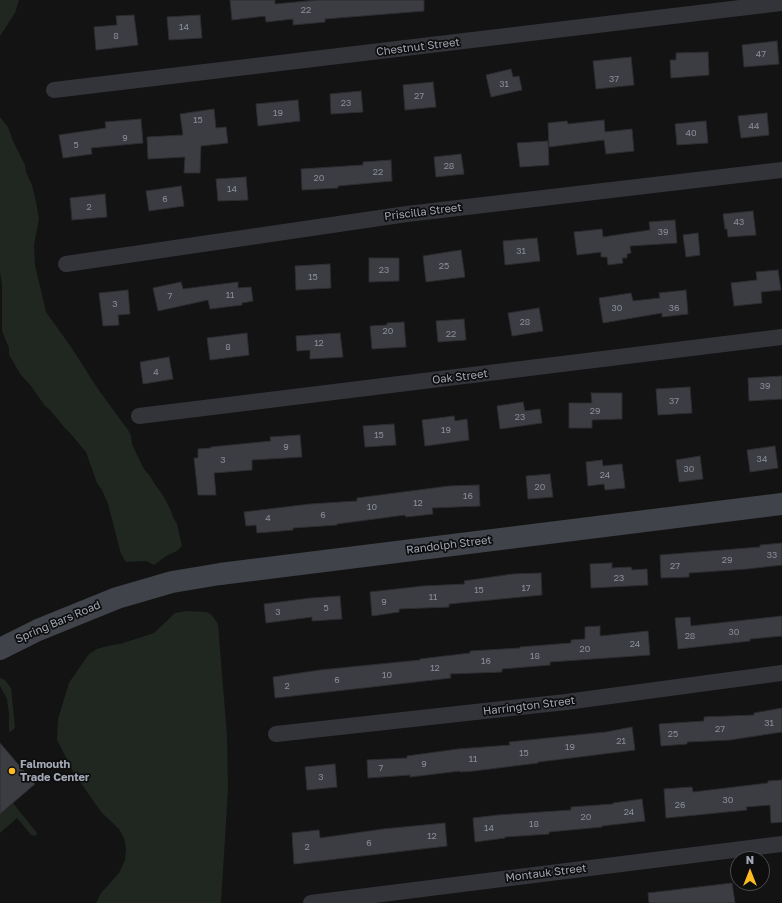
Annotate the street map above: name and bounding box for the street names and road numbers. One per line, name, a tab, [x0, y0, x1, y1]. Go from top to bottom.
street label: Chestnut Street	[376, 35, 460, 59]
street label: Priscilla Street	[384, 201, 462, 223]
street label: Oak Street	[431, 367, 489, 387]
street label: Randolph Street	[405, 533, 493, 557]
street label: Spring Bars Road	[14, 598, 102, 646]
street label: Harrington Street	[482, 694, 576, 718]
street label: Montauk Street	[505, 861, 587, 885]

